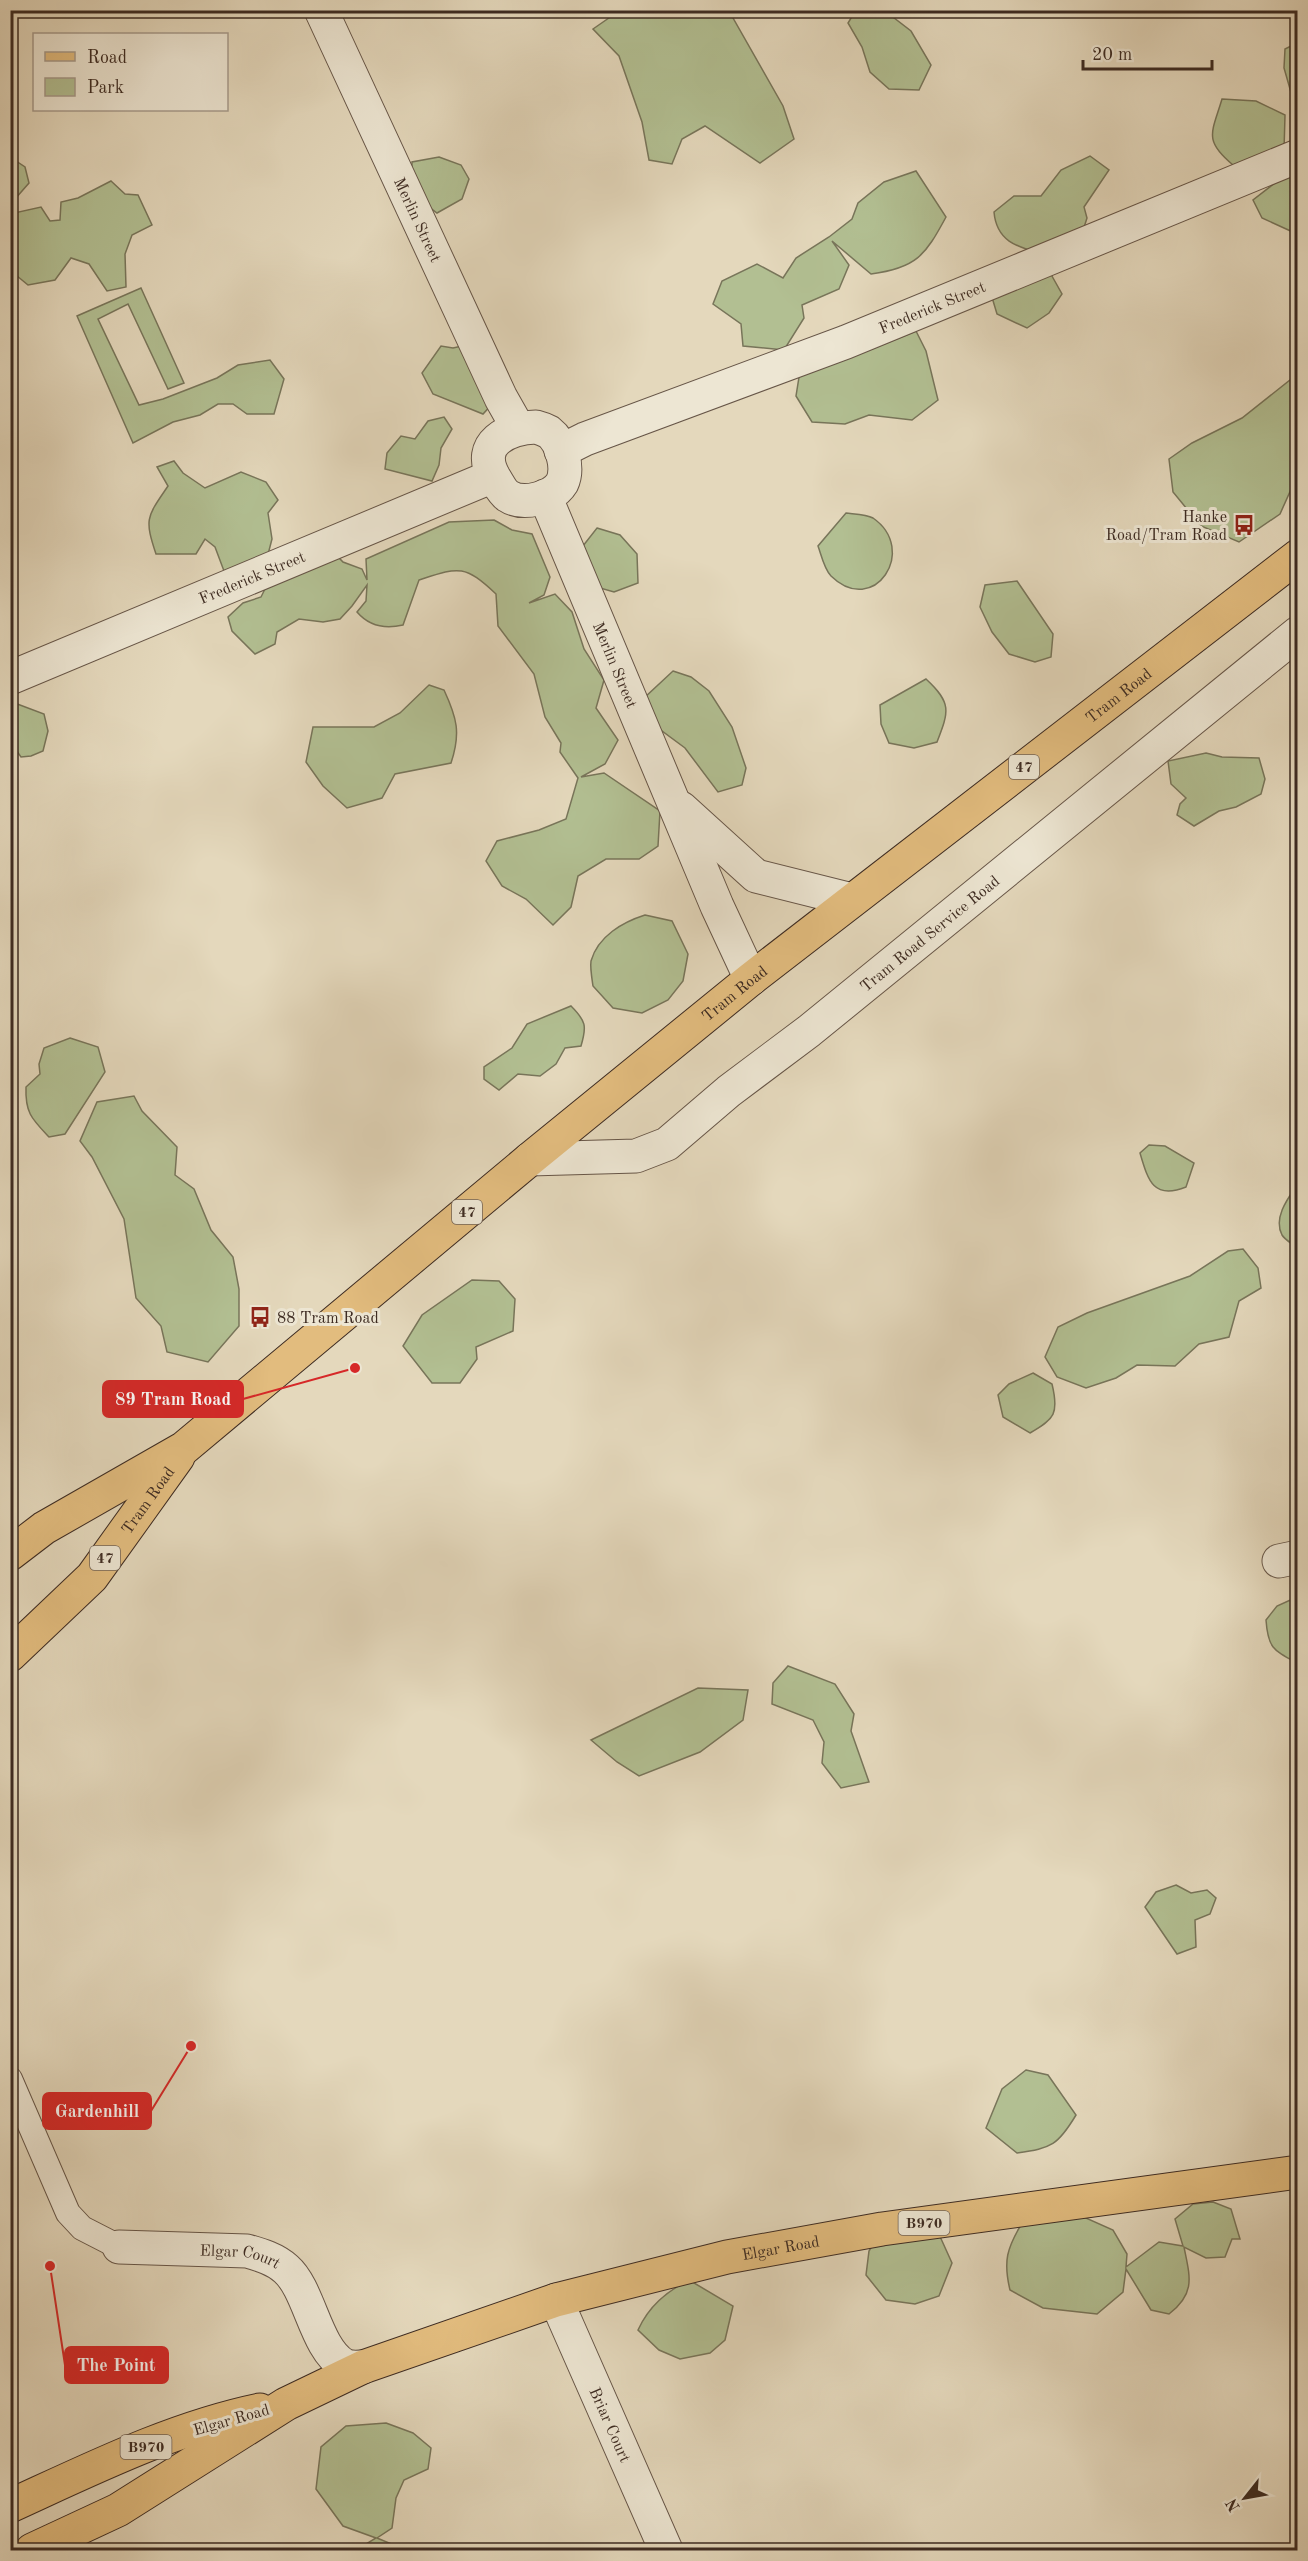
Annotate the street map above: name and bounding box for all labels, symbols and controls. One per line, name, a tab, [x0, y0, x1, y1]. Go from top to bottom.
legend	[33, 33, 228, 111]
scale bar	[1083, 33, 1212, 71]
text: 20 m	[1092, 46, 1132, 64]
text: Road	[87, 49, 127, 67]
text: Park	[87, 79, 124, 97]
street label: Merlin Street	[390, 175, 443, 266]
street label: Frederick Street	[877, 279, 988, 338]
place label: Hanke Road/Tram Road	[1105, 510, 1227, 544]
bus stop icon: Hanke Road/Tram Road	[1232, 513, 1256, 537]
street label: Frederick Street	[197, 549, 308, 608]
street label: Merlin Street	[589, 620, 639, 711]
street label: Tram Road	[1083, 666, 1155, 727]
road number: 47	[1009, 755, 1039, 779]
street label: Tram Road Service Road	[858, 873, 1003, 996]
street label: Tram Road	[700, 964, 771, 1025]
road number: 47	[452, 1200, 482, 1224]
bus stop icon: 88 Tram Road	[248, 1305, 272, 1329]
place label: 88 Tram Road	[277, 1311, 379, 1327]
callout: 89 Tram Road	[103, 1381, 243, 1417]
text: 89 Tram Road	[115, 1391, 231, 1409]
street label: Tram Road	[119, 1464, 178, 1538]
road number: 47	[90, 1546, 120, 1570]
callout: Gardenhill	[43, 2093, 151, 2129]
text: Gardenhill	[55, 2103, 140, 2121]
road number: B970	[898, 2211, 950, 2235]
street label: Elgar Road	[741, 2234, 821, 2264]
street label: Elgar Court	[199, 2244, 283, 2273]
callout: The Point	[65, 2347, 168, 2383]
text: The Point	[76, 2357, 156, 2375]
street label: Briar Court	[585, 2385, 633, 2466]
street label: Elgar Road	[192, 2402, 272, 2439]
road number: B970	[120, 2435, 172, 2459]
north arrow	[1215, 2468, 1275, 2528]
text: N	[1223, 2495, 1244, 2514]

